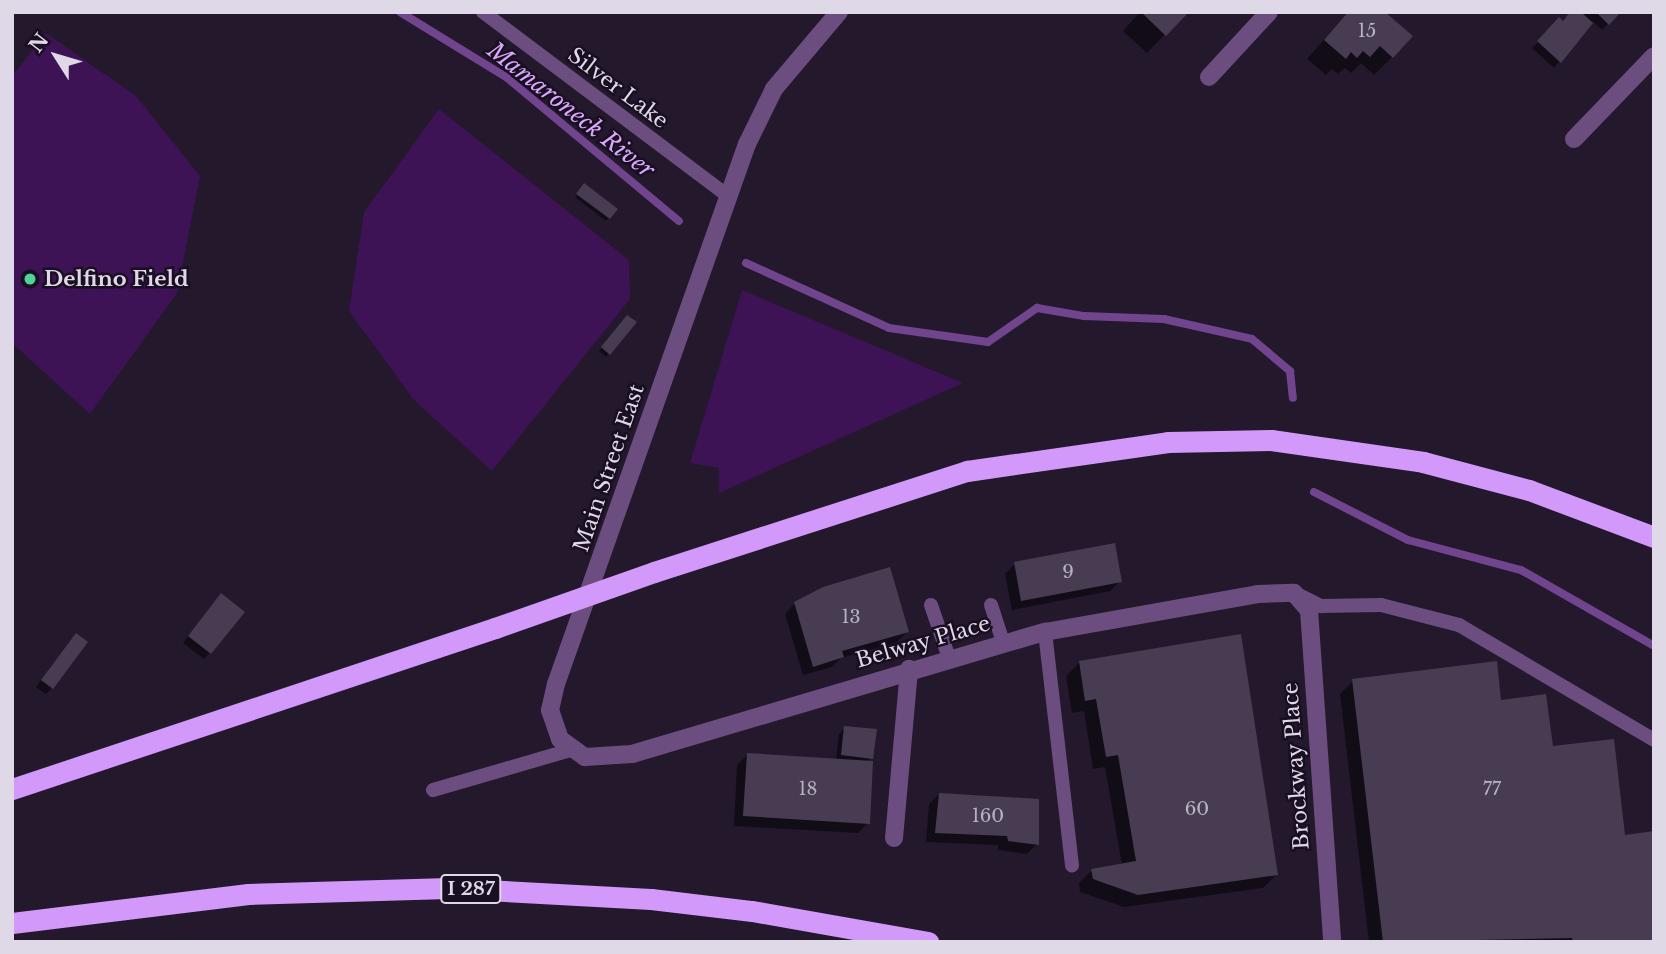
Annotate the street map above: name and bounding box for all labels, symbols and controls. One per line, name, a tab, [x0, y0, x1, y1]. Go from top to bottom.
house number: 15	[1358, 20, 1376, 42]
north arrow	[21, 21, 91, 91]
text: N	[24, 29, 53, 57]
water label: Mamaroneck River	[482, 36, 660, 184]
street label: Silver Lake	[563, 42, 673, 134]
place label: Delfino Field	[44, 266, 189, 292]
marker: Delfino Field	[22, 271, 38, 287]
street label: Main Street East	[568, 381, 650, 555]
house number: 9	[1062, 561, 1074, 583]
house number: 13	[841, 606, 861, 628]
street label: Belway Place	[853, 611, 993, 673]
street label: Brockway Place	[1278, 681, 1314, 851]
house number: 18	[799, 778, 817, 800]
house number: 77	[1483, 778, 1501, 800]
house number: 60	[1185, 798, 1209, 820]
house number: 160	[972, 805, 1004, 827]
road number: I 287	[440, 874, 503, 904]

